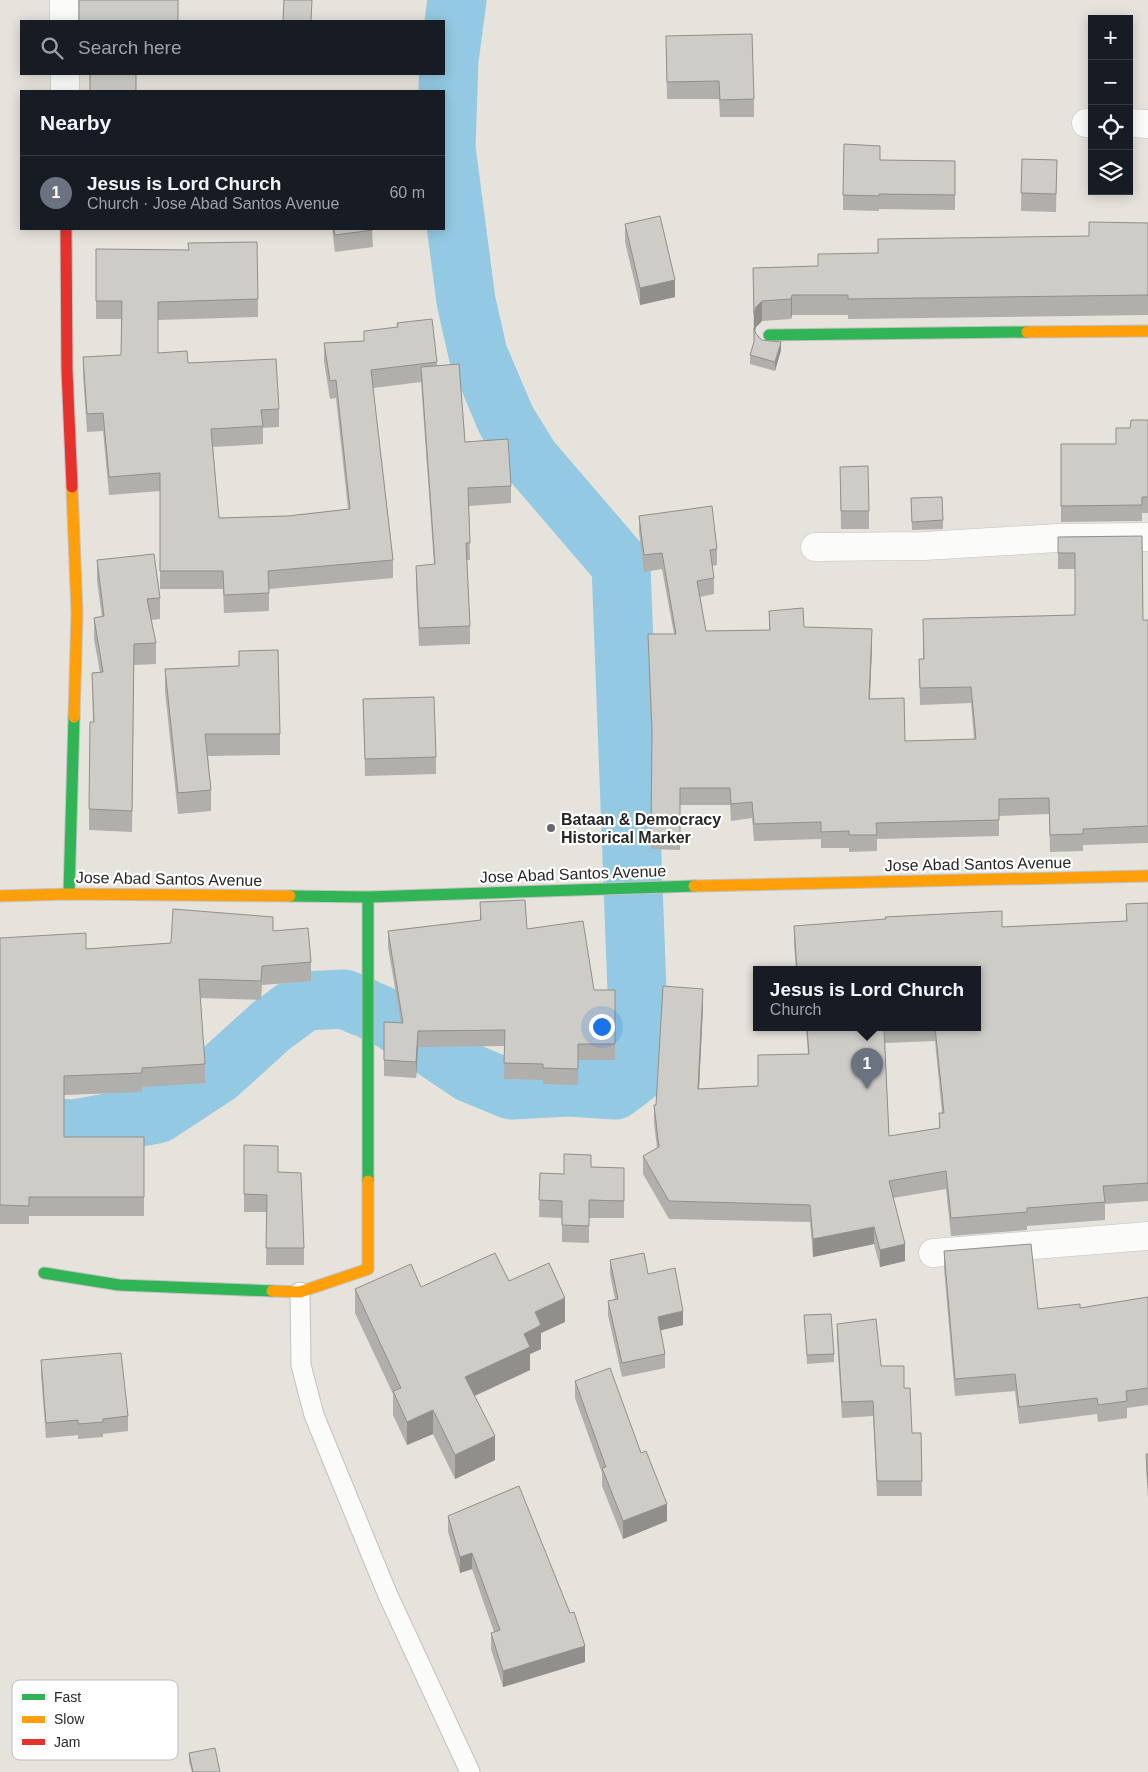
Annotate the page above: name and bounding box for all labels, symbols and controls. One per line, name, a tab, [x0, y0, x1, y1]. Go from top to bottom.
map controls	[1088, 15, 1133, 195]
button: +	[1088, 15, 1133, 60]
search box	[20, 20, 445, 75]
icon: search	[38, 34, 66, 62]
text: Search here	[78, 37, 182, 58]
button: −	[1088, 60, 1133, 105]
button: locate	[1088, 105, 1133, 150]
text: Nearby	[40, 111, 111, 134]
button: layers	[1088, 150, 1133, 195]
text: Jesus is Lord Church	[87, 173, 281, 194]
text: 1	[52, 184, 60, 201]
text: 60 m	[389, 184, 425, 201]
text: Church · Jose Abad Santos Avenue	[87, 195, 339, 212]
place label: Bataan & Democracy Historical Marker	[561, 811, 721, 846]
marker: Bataan & Democracy Historical Marker	[545, 822, 557, 834]
street label: Jose Abad Santos Avenue	[885, 854, 1071, 874]
street label: Jose Abad Santos Avenue	[479, 862, 667, 886]
street label: Jose Abad Santos Avenue	[76, 869, 262, 889]
popup	[753, 966, 981, 1031]
text: Jesus is Lord Church	[770, 979, 964, 1000]
text: Church	[770, 1001, 821, 1018]
your location	[589, 1014, 615, 1040]
pin: 1	[851, 1048, 883, 1089]
legend	[12, 1680, 178, 1760]
text: Fast	[54, 1689, 81, 1705]
text: Slow	[54, 1711, 85, 1727]
text: Jam	[54, 1734, 80, 1750]

